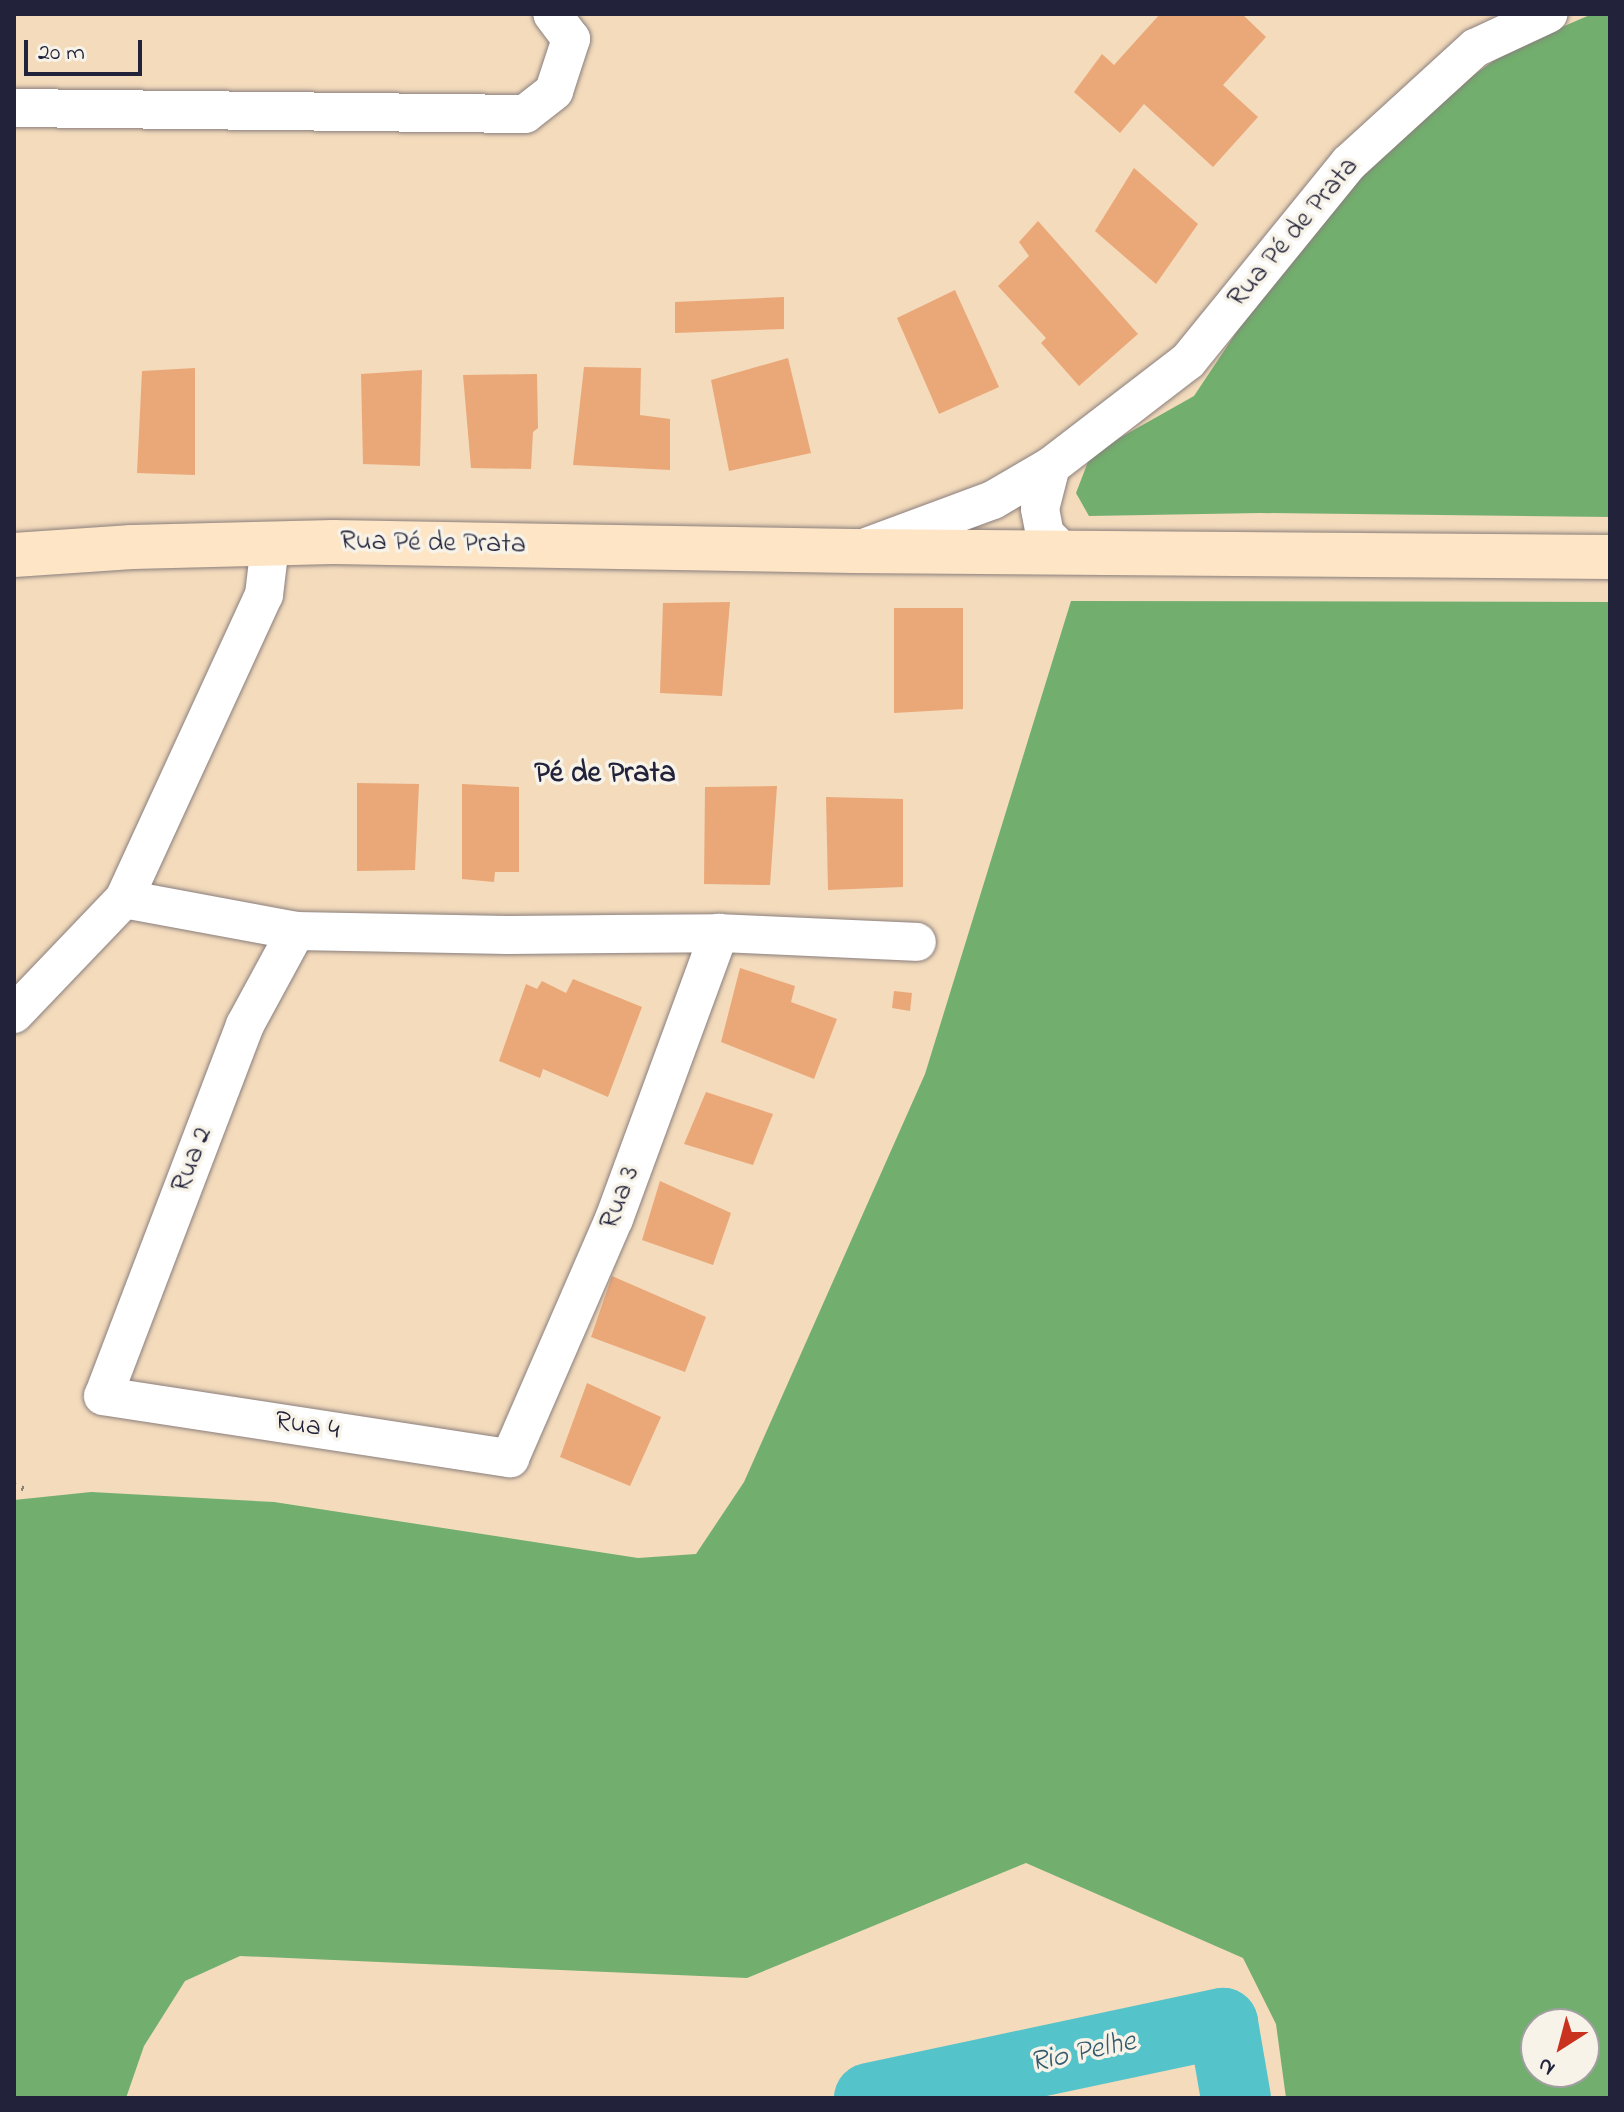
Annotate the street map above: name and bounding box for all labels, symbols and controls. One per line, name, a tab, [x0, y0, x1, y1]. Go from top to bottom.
scale bar	[28, 24, 146, 74]
text: 20 m	[38, 36, 85, 71]
street label: Rua Pé de Prata	[1221, 151, 1367, 315]
street label: Rua Pé de Prata	[340, 526, 526, 562]
district label: Pé de Prata	[534, 756, 676, 792]
street label: Rua 2	[165, 1122, 221, 1198]
street label: Rua 3	[594, 1162, 648, 1234]
street label: Rua 4	[272, 1405, 342, 1449]
north arrow	[1520, 2008, 1600, 2088]
water label: Rio Pelhe	[1027, 2024, 1139, 2082]
text: N	[1532, 2048, 1562, 2083]

